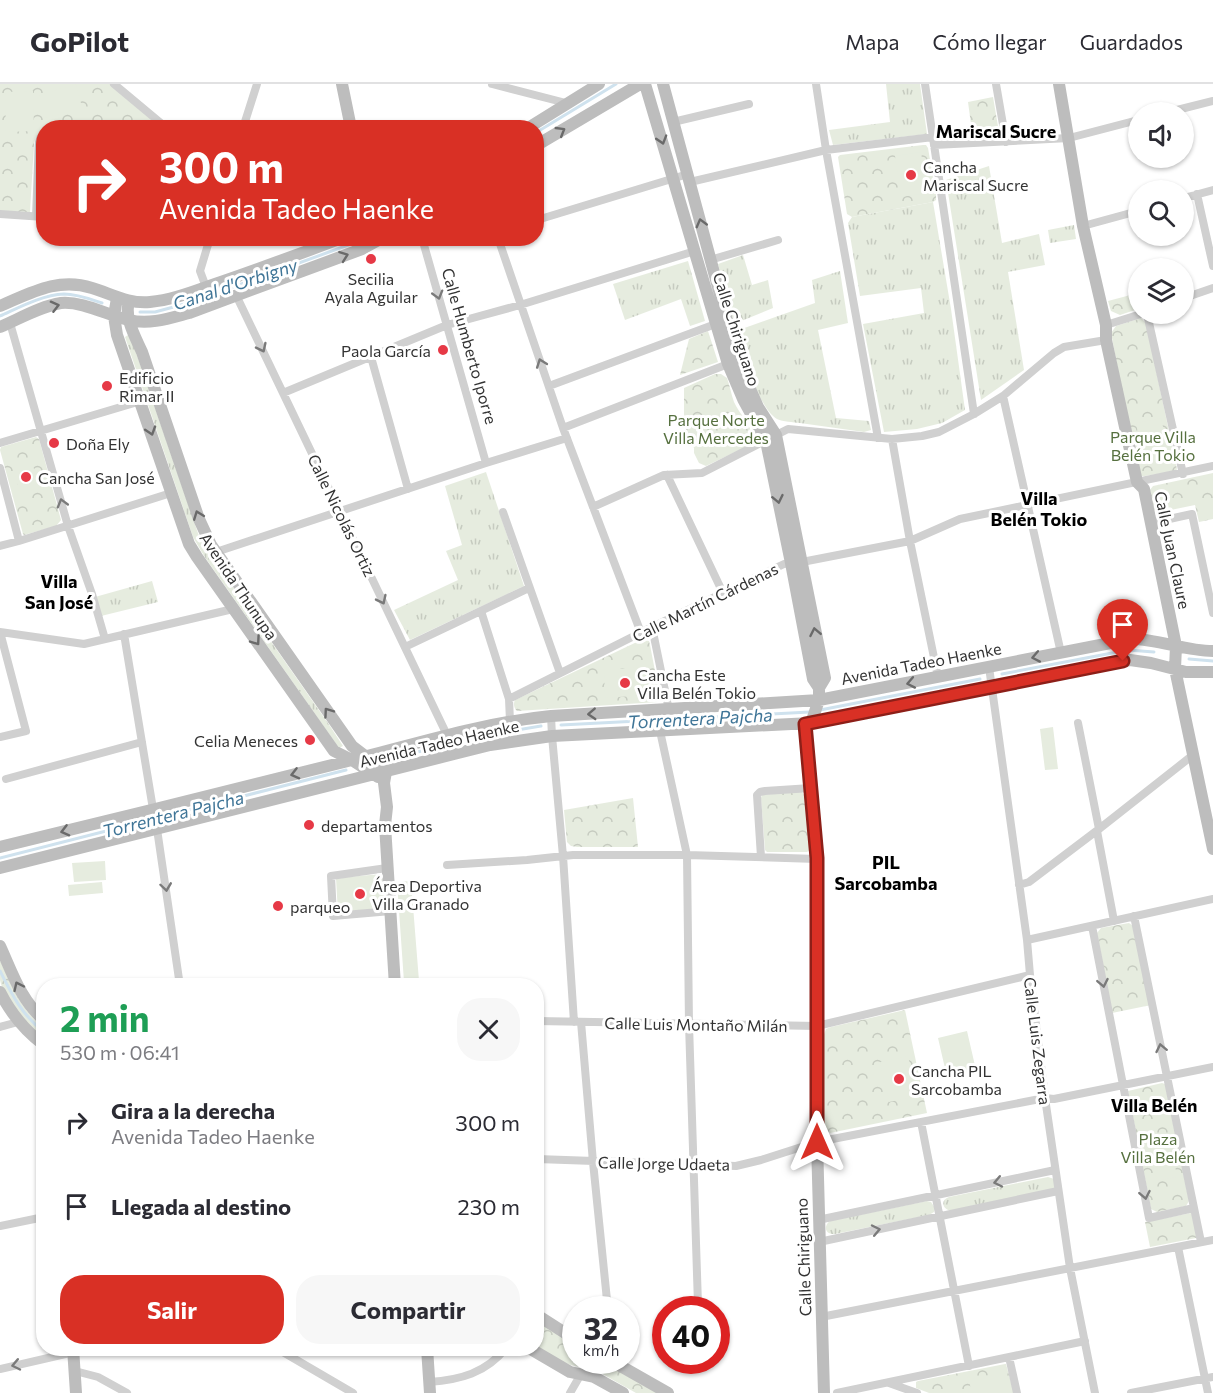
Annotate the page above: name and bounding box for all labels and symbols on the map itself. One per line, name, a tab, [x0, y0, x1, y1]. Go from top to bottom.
district label: Mariscal Sucre	[936, 120, 1056, 142]
one-way arrow	[555, 126, 565, 138]
one-way arrow	[655, 134, 667, 145]
place label: Cancha Mariscal Sucre	[923, 157, 1029, 194]
marker: Cancha Mariscal Sucre	[904, 168, 918, 182]
one-way arrow	[695, 218, 708, 228]
one-way arrow	[339, 250, 349, 263]
marker: Secilia Ayala Aguilar	[364, 252, 378, 266]
water label: Canal d'Orbigny	[170, 253, 301, 315]
street label: Calle Humberto Iporre	[439, 266, 501, 426]
place label: Secilia Ayala Aguilar	[324, 269, 418, 306]
street label: Calle Chiriguano	[710, 270, 764, 388]
one-way arrow	[431, 289, 443, 300]
one-way arrow	[49, 301, 59, 313]
place label: Paola García	[341, 341, 431, 360]
one-way arrow	[254, 342, 266, 353]
marker: Paola García	[436, 343, 450, 357]
one-way arrow	[536, 358, 549, 369]
place label: Edificio Rimar II	[119, 368, 175, 405]
marker: Edificio Rimar II	[100, 379, 114, 393]
park label: Parque Norte Villa Mercedes	[663, 410, 769, 447]
one-way arrow	[144, 425, 156, 436]
park label: Parque Villa Belén Tokio	[1110, 427, 1196, 464]
place label: Doña Ely	[66, 434, 130, 453]
marker: Doña Ely	[47, 436, 61, 450]
street label: Calle Nicolás Ortiz	[304, 451, 380, 579]
place label: Cancha San José	[38, 468, 155, 487]
marker: Cancha San José	[19, 470, 33, 484]
district label: Villa Belén Tokio	[991, 487, 1088, 530]
street label: Calle Juan Claure	[1151, 489, 1195, 611]
one-way arrow	[771, 493, 784, 503]
one-way arrow	[57, 499, 69, 509]
one-way arrow	[193, 510, 205, 521]
street label: Avenida Thunupa	[196, 529, 282, 643]
street label: Calle Martín Cárdenas	[629, 558, 781, 646]
district label: Villa San José	[25, 570, 93, 613]
one-way arrow	[375, 593, 387, 604]
pin	[1097, 599, 1148, 661]
one-way arrow	[810, 627, 822, 636]
one-way arrow	[249, 635, 260, 646]
street label: Avenida Tadeo Haenke	[839, 638, 1003, 688]
one-way arrow	[1031, 650, 1041, 663]
place label: Cancha Este Villa Belén Tokio	[637, 665, 756, 702]
marker: Cancha Este Villa Belén Tokio	[618, 676, 632, 690]
one-way arrow	[906, 676, 916, 689]
water label: Torrentera Pajcha	[627, 703, 773, 733]
one-way arrow	[587, 707, 596, 720]
one-way arrow	[324, 708, 335, 719]
street label: Avenida Tadeo Haenke	[357, 715, 521, 771]
place label: Celia Meneces	[194, 731, 298, 750]
marker: Celia Meneces	[303, 733, 317, 747]
one-way arrow	[291, 767, 301, 780]
water label: Torrentera Pajcha	[100, 786, 246, 842]
place label: departamentos	[321, 816, 433, 835]
marker: departamentos	[302, 818, 316, 832]
one-way arrow	[61, 824, 71, 837]
district label: PIL Sarcobamba	[835, 851, 937, 894]
place label: Área Deportiva Villa Granado	[372, 876, 482, 913]
one-way arrow	[159, 882, 171, 891]
marker: Área Deportiva Villa Granado	[353, 887, 367, 901]
place label: parqueo	[290, 897, 350, 916]
marker: parqueo	[271, 899, 285, 913]
street label: Calle Luis Zegarra	[1021, 976, 1055, 1106]
one-way arrow	[1096, 978, 1109, 988]
one-way arrow	[14, 981, 26, 992]
street label: Calle Luis Montaño Milán	[604, 1013, 788, 1035]
one-way arrow	[1156, 1043, 1169, 1053]
place label: Cancha PIL Sarcobamba	[911, 1061, 1002, 1098]
marker: Cancha PIL Sarcobamba	[892, 1072, 906, 1086]
district label: Villa Belén	[1111, 1094, 1197, 1116]
position arrow	[785, 1110, 849, 1174]
park label: Plaza Villa Belén	[1120, 1129, 1196, 1166]
street label: Calle Jorge Udaeta	[598, 1152, 730, 1174]
one-way arrow	[993, 1175, 1003, 1188]
one-way arrow	[1138, 1190, 1151, 1200]
street label: Calle Chiriguano	[791, 1197, 815, 1317]
one-way arrow	[871, 1224, 881, 1237]
speed limit sign: 40	[652, 1296, 730, 1374]
one-way arrow	[12, 1358, 22, 1371]

